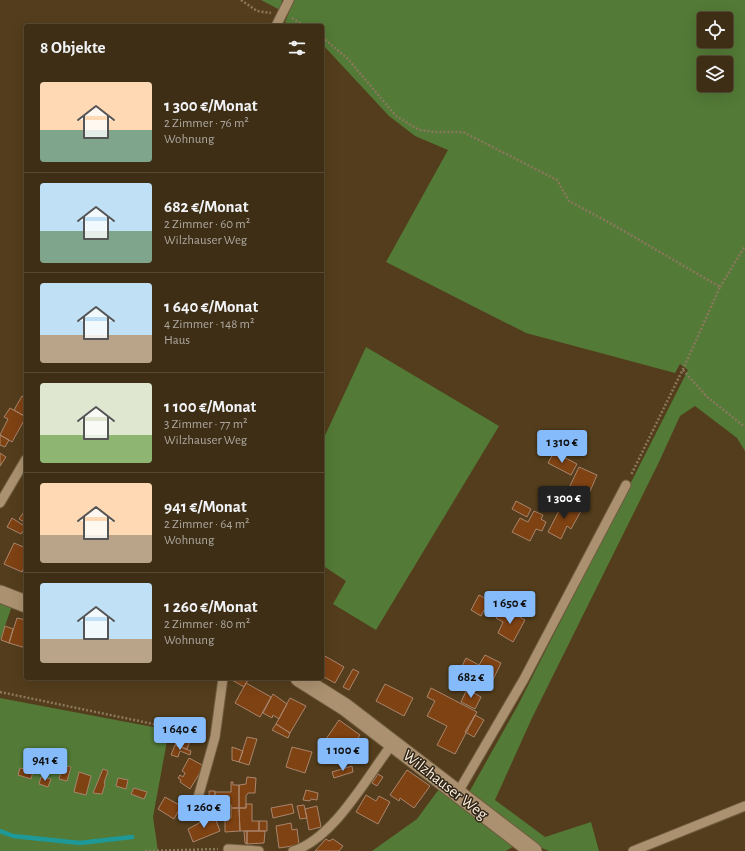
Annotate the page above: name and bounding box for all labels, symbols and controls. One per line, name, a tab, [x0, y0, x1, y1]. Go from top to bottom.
map controls	[697, 12, 733, 92]
button: locate	[697, 12, 733, 48]
icon: filters	[286, 37, 308, 59]
text: 8 Objekte	[40, 39, 106, 56]
button: layers	[697, 56, 733, 92]
text: 1 300 €/Monat	[164, 97, 258, 114]
icon: home	[72, 98, 120, 146]
text: 2 Zimmer · 76 m²	[164, 117, 249, 130]
text: Wohnung	[164, 133, 214, 146]
text: 682 €/Monat	[164, 198, 248, 215]
icon: home	[72, 199, 120, 247]
text: 2 Zimmer · 60 m²	[164, 218, 250, 231]
text: Wilzhauser Weg	[164, 234, 247, 247]
text: 1 640 €/Monat	[164, 298, 258, 315]
icon: home	[72, 299, 120, 347]
text: 4 Zimmer · 148 m²	[164, 318, 255, 331]
text: Haus	[164, 334, 190, 347]
text: 1 100 €/Monat	[164, 398, 256, 415]
icon: home	[72, 399, 120, 447]
text: 3 Zimmer · 77 m²	[164, 418, 248, 431]
pin: 1 310 €	[525, 430, 599, 464]
text: Wilzhauser Weg	[164, 434, 247, 447]
text: 1 310 €	[546, 436, 578, 449]
pin: 1 300 €	[527, 486, 601, 520]
text: 1 300 €	[547, 492, 581, 505]
text: 941 €/Monat	[164, 498, 247, 515]
icon: home	[72, 499, 120, 547]
text: 2 Zimmer · 64 m²	[164, 518, 250, 531]
text: Wohnung	[164, 534, 214, 547]
pin: 1 650 €	[473, 591, 547, 625]
text: 1 650 €	[493, 597, 527, 610]
text: 1 260 €/Monat	[164, 598, 258, 615]
icon: home	[72, 599, 120, 647]
text: 2 Zimmer · 80 m²	[164, 618, 250, 631]
text: Wohnung	[164, 634, 214, 647]
pin: 682 €	[443, 665, 499, 699]
text: 682 €	[458, 671, 484, 684]
pin: 1 640 €	[143, 717, 217, 751]
text: 1 640 €	[163, 723, 197, 736]
pin: 1 100 €	[306, 738, 380, 772]
text: 1 100 €	[327, 744, 359, 757]
street label: Wilzhauser Weg	[400, 747, 491, 823]
pin: 941 €	[17, 748, 73, 782]
text: 941 €	[32, 754, 58, 767]
pin: 1 260 €	[167, 795, 241, 829]
text: 1 260 €	[187, 801, 221, 814]

